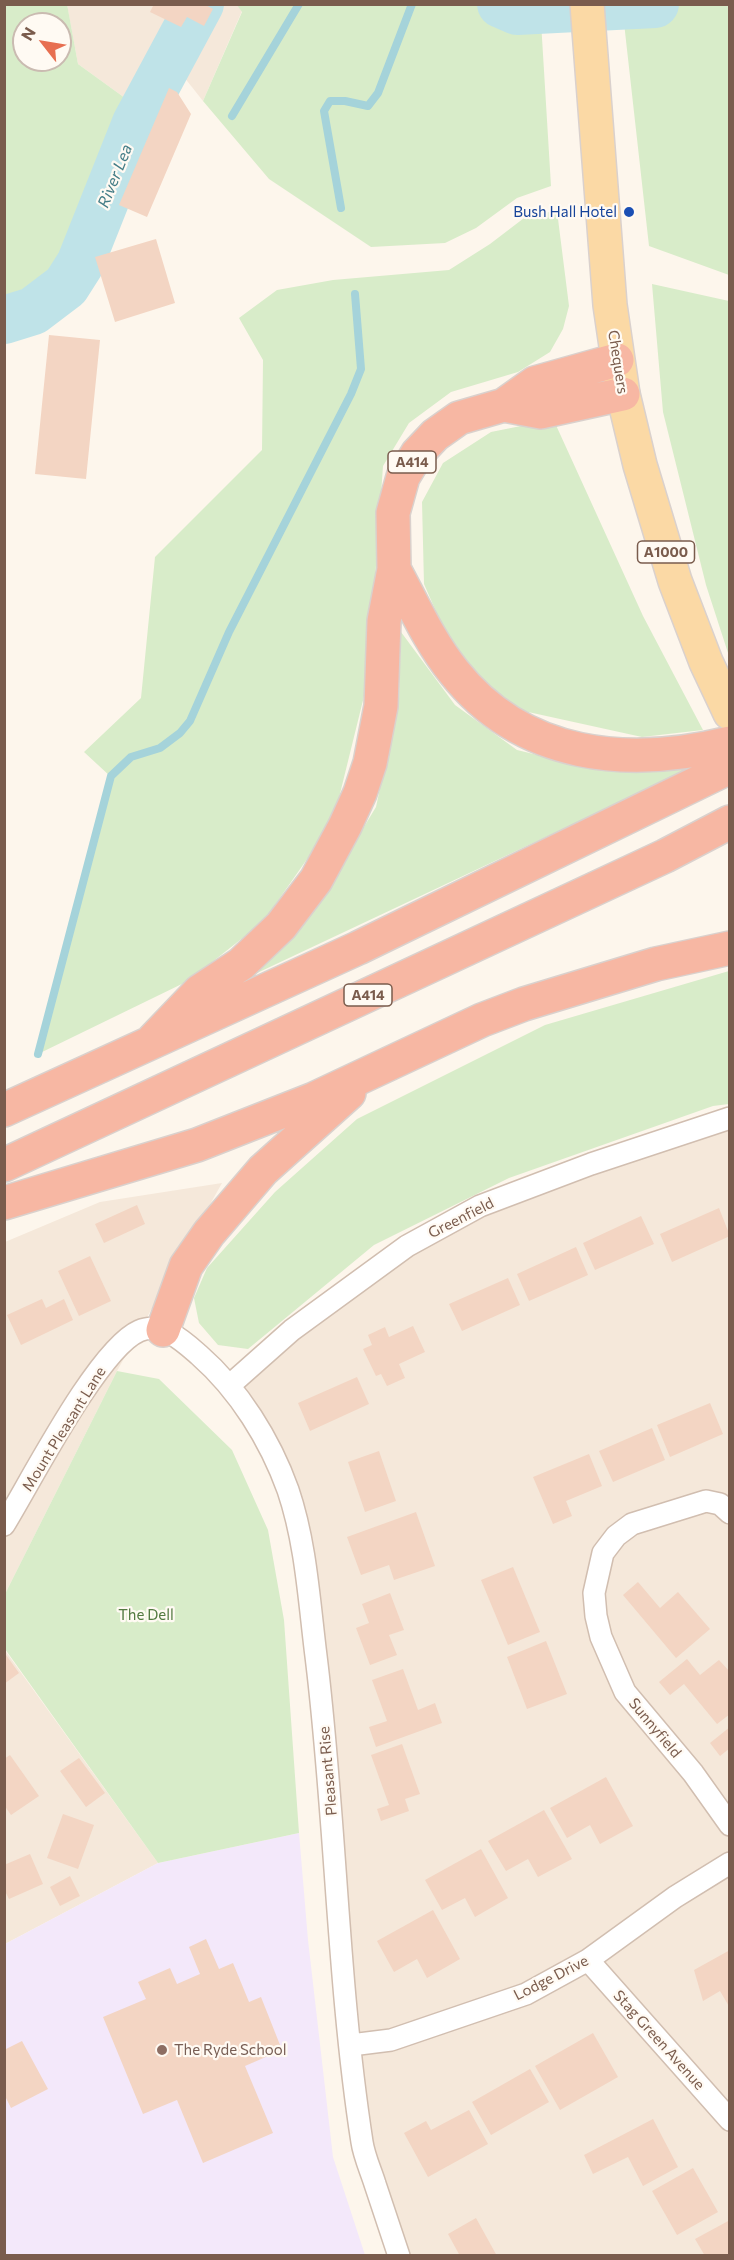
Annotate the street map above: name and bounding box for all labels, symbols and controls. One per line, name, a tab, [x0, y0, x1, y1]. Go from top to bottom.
north arrow	[12, 12, 72, 72]
text: N	[17, 23, 39, 44]
water label: River Lea	[94, 141, 136, 211]
place label: Bush Hall Hotel	[513, 203, 617, 221]
marker: Bush Hall Hotel	[622, 205, 636, 219]
street label: Chequers	[604, 329, 632, 395]
road number: A414	[388, 451, 436, 473]
road number: A1000	[638, 541, 694, 563]
road number: A414	[344, 984, 392, 1006]
street label: Greenfield	[425, 1194, 497, 1242]
street label: Mount Pleasant Lane	[18, 1363, 110, 1495]
park label: The Dell	[118, 1606, 174, 1624]
street label: Sunnyfield	[625, 1695, 685, 1761]
street label: Pleasant Rise	[315, 1725, 341, 1817]
street label: Lodge Drive	[511, 1952, 591, 2004]
street label: Stag Green Avenue	[610, 1987, 708, 2093]
place label: The Ryde School	[174, 2041, 286, 2059]
marker: The Ryde School	[155, 2043, 169, 2057]

